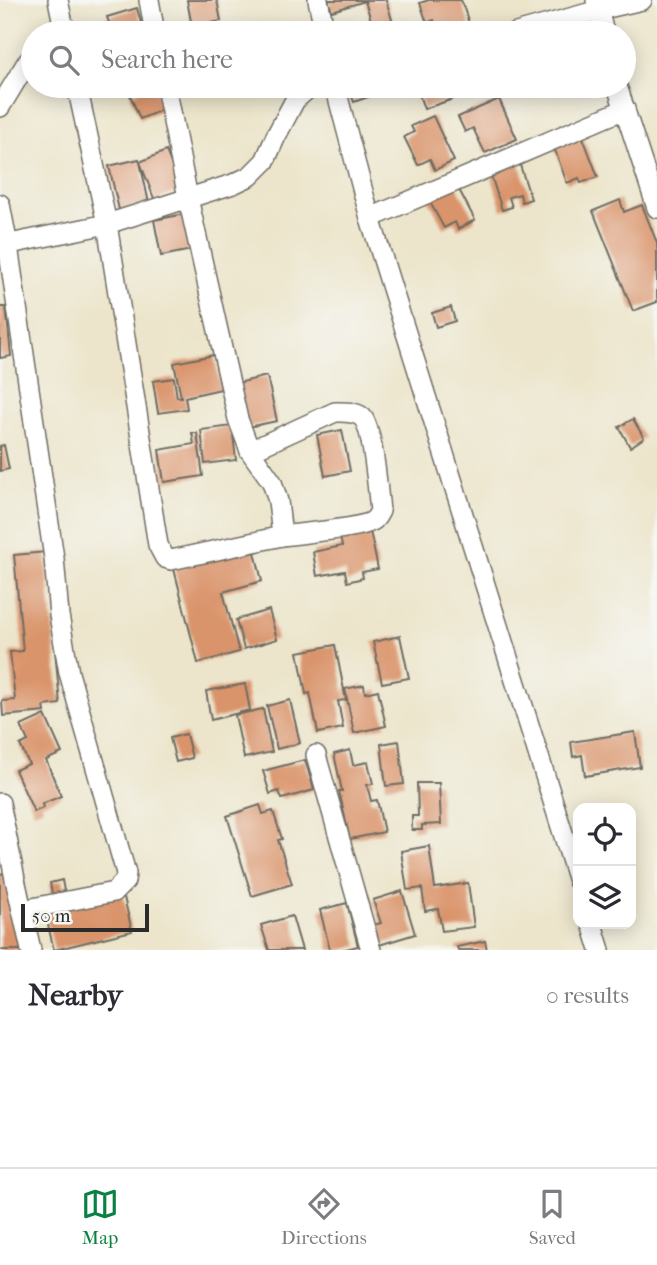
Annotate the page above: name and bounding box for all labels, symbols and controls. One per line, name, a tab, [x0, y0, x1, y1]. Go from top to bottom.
search box	[21, 21, 636, 98]
icon: search	[45, 41, 83, 79]
text: Search here	[101, 44, 233, 75]
map controls	[573, 803, 636, 929]
button: locate	[573, 803, 636, 866]
button: layers	[573, 866, 636, 929]
scale bar	[21, 901, 149, 933]
text: 50 m	[32, 905, 71, 927]
text: Nearby	[28, 978, 123, 1013]
text: 0 results	[546, 982, 629, 1009]
tab: Map	[81, 1185, 119, 1249]
tab: Directions	[281, 1185, 367, 1249]
tab: Saved	[529, 1185, 576, 1249]

